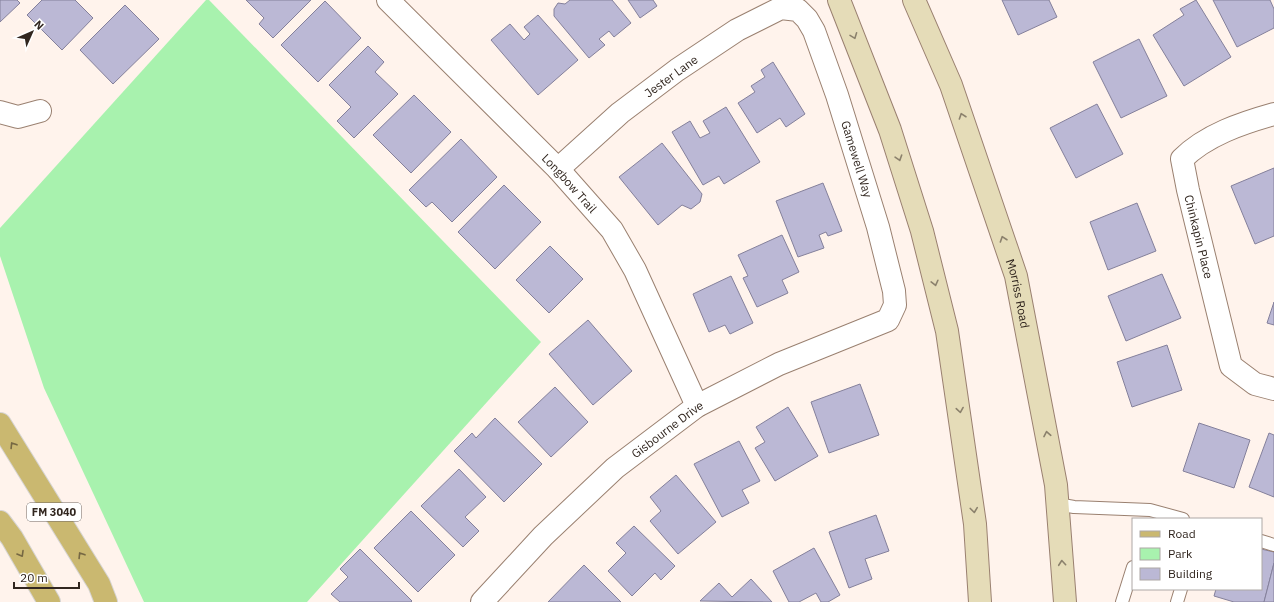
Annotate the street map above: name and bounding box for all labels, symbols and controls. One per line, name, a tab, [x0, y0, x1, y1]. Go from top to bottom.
north arrow	[12, 12, 52, 52]
text: N	[31, 17, 47, 33]
one-way arrow	[849, 33, 857, 40]
street label: Jester Lane	[641, 51, 701, 100]
one-way arrow	[958, 113, 967, 120]
street label: Gamewell Way	[838, 119, 876, 199]
street label: Longbow Trail	[539, 150, 601, 216]
one-way arrow	[894, 154, 903, 161]
street label: Chinkapin Place	[1182, 193, 1217, 280]
one-way arrow	[1000, 236, 1008, 243]
street label: Morriss Road	[1003, 257, 1033, 329]
one-way arrow	[930, 279, 939, 286]
street label: Gisbourne Drive	[628, 397, 706, 461]
one-way arrow	[955, 407, 964, 413]
one-way arrow	[1044, 431, 1052, 437]
one-way arrow	[10, 442, 17, 449]
road number: FM 3040	[27, 503, 81, 521]
one-way arrow	[969, 507, 978, 513]
legend	[1132, 518, 1262, 590]
text: Road	[1168, 526, 1196, 541]
text: Park	[1168, 546, 1193, 561]
one-way arrow	[17, 550, 24, 557]
one-way arrow	[78, 552, 86, 559]
one-way arrow	[1058, 560, 1067, 566]
scale bar	[14, 564, 79, 590]
text: Building	[1168, 566, 1213, 581]
text: 20 m	[20, 570, 48, 585]

